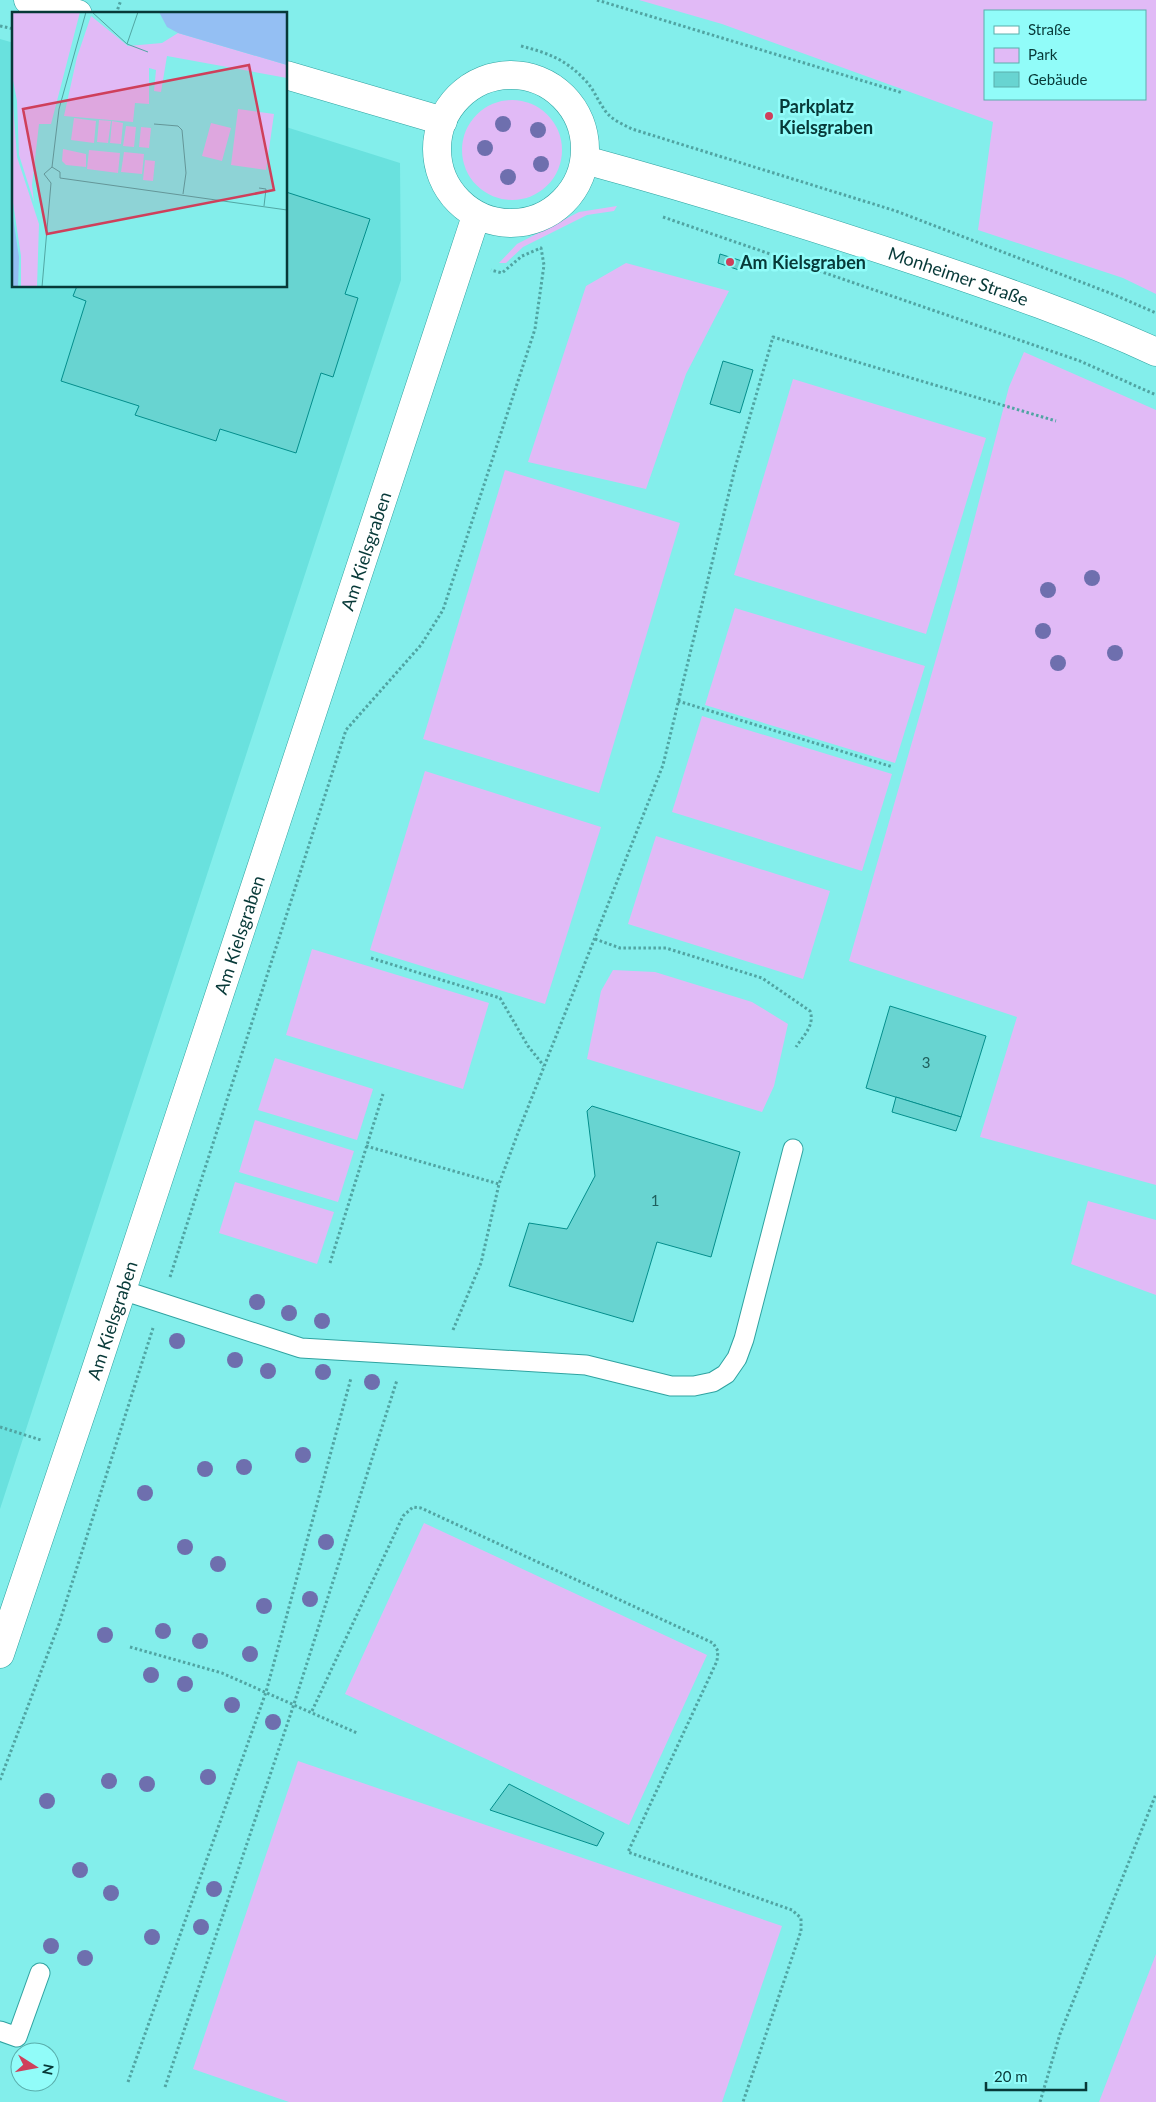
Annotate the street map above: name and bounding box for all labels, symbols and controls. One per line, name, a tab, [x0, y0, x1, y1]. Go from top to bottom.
legend	[984, 10, 1146, 100]
inset map	[12, 12, 288, 288]
text: Straße	[1028, 20, 1071, 38]
text: Park	[1028, 45, 1058, 63]
text: Gebäude	[1028, 70, 1087, 88]
place label: Parkplatz Kielsgraben	[779, 95, 873, 138]
marker: Parkplatz Kielsgraben	[763, 110, 775, 122]
street label: Monheimer Straße	[885, 242, 1032, 310]
place label: Am Kielsgraben	[739, 251, 866, 273]
marker: Am Kielsgraben	[724, 256, 736, 268]
street label: Am Kielsgraben	[336, 489, 395, 613]
street label: Am Kielsgraben	[209, 872, 269, 997]
house number: 3	[922, 1053, 930, 1071]
house number: 1	[651, 1191, 659, 1209]
street label: Am Kielsgraben	[82, 1258, 142, 1383]
north arrow	[10, 2042, 60, 2092]
scale bar	[986, 2060, 1086, 2092]
text: N	[39, 2063, 58, 2076]
text: 20 m	[994, 2067, 1028, 2085]

